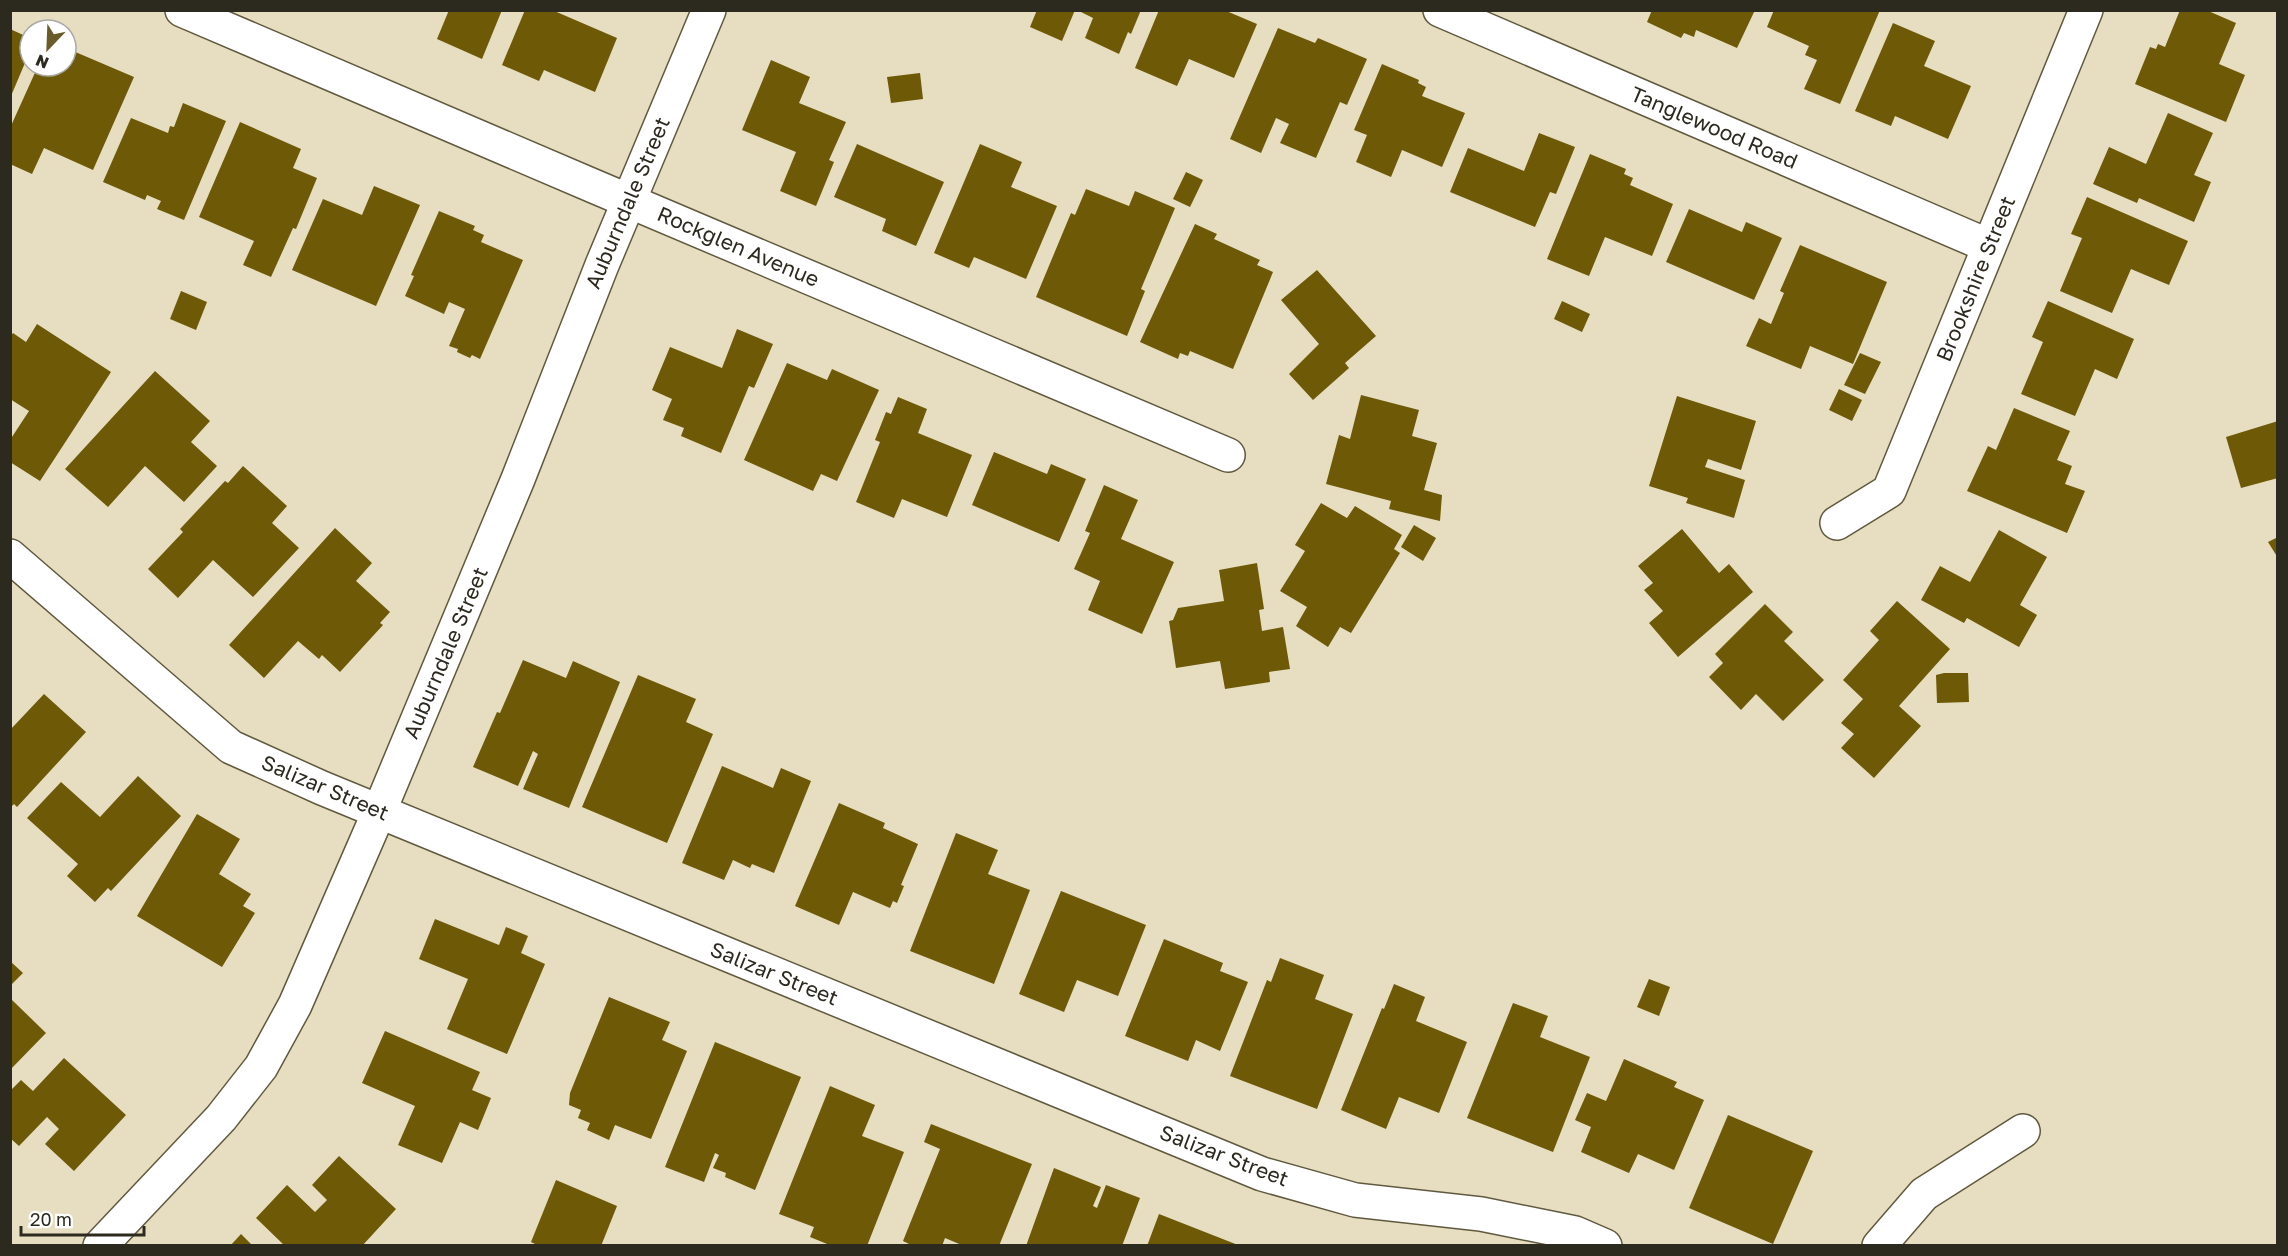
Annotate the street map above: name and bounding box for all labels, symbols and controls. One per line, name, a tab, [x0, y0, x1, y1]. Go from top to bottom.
north arrow	[18, 18, 78, 78]
text: N	[33, 50, 52, 73]
street label: Tanglewood Road	[1627, 80, 1802, 174]
street label: Auburndale Street	[579, 113, 675, 292]
street label: Brookshire Street	[1930, 192, 2020, 365]
street label: Rockglen Avenue	[653, 200, 823, 292]
street label: Auburndale Street	[397, 563, 493, 742]
street label: Salizar Street	[258, 749, 393, 826]
street label: Salizar Street	[707, 936, 842, 1011]
street label: Salizar Street	[1156, 1119, 1292, 1192]
scale bar	[21, 1199, 144, 1237]
text: 20 m	[30, 1208, 72, 1230]

